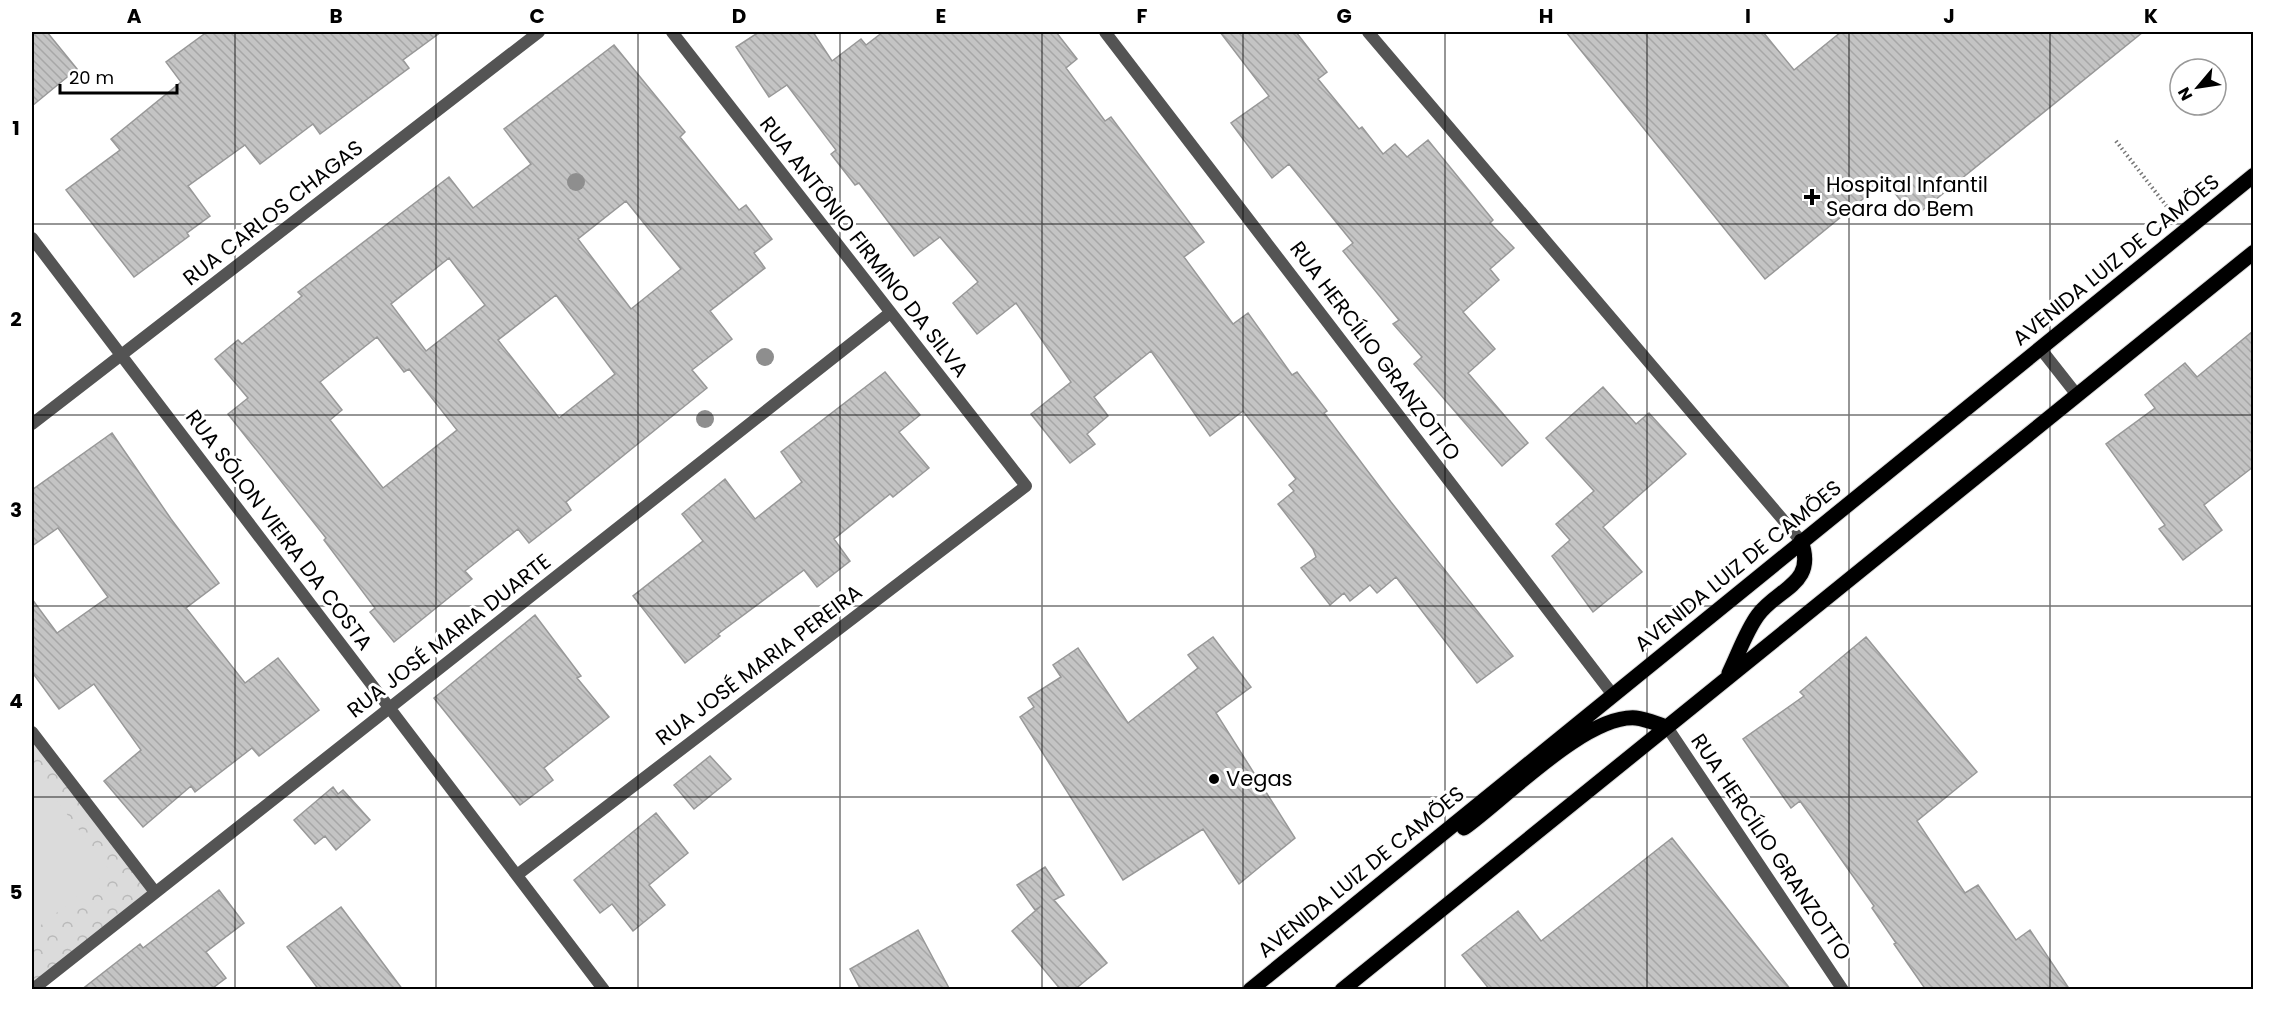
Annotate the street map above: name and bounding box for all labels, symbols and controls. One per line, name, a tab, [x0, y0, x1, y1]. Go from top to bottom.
text: A	[127, 2, 142, 30]
text: B	[329, 2, 343, 30]
text: C	[529, 2, 545, 30]
text: D	[732, 2, 746, 30]
text: E	[936, 2, 946, 30]
text: F	[1137, 2, 1148, 30]
text: G	[1336, 2, 1352, 30]
text: H	[1539, 2, 1553, 30]
text: I	[1745, 2, 1751, 30]
text: J	[1943, 2, 1955, 30]
text: K	[2144, 2, 2158, 30]
scale bar	[60, 57, 177, 95]
north arrow	[2168, 57, 2228, 117]
text: 20 m	[69, 65, 114, 90]
text: N	[2172, 83, 2198, 105]
street label: RUA ANTÔNIO FIRMINO DA SILVA	[753, 110, 975, 383]
text: 1	[12, 114, 20, 142]
street label: RUA CARLOS CHAGAS	[177, 133, 369, 292]
street label: AVENIDA LUIZ DE CAMÕES	[2006, 167, 2225, 352]
place label: Hospital Infantil Seara do Bem	[1826, 170, 1988, 223]
marker: Hospital Infantil Seara do Bem	[1803, 188, 1821, 206]
street label: RUA HERCÍLIO GRANZOTTO	[1283, 235, 1468, 466]
text: 2	[10, 305, 22, 333]
street label: RUA SÓLON VIEIRA DA COSTA	[179, 403, 380, 656]
street label: AVENIDA LUIZ DE CAMÕES	[1628, 473, 1847, 658]
text: 3	[10, 496, 22, 524]
street label: RUA JOSÉ MARIA DUARTE	[341, 547, 557, 724]
street label: RUA JOSÉ MARIA PEREIRA	[650, 577, 868, 752]
text: 4	[9, 687, 23, 715]
street label: RUA HERCÍLIO GRANZOTTO	[1685, 728, 1858, 966]
place label: Vegas	[1226, 764, 1293, 793]
marker: Vegas	[1207, 772, 1221, 786]
street label: AVENIDA LUIZ DE CAMÕES	[1251, 779, 1470, 964]
text: 5	[10, 878, 23, 906]

